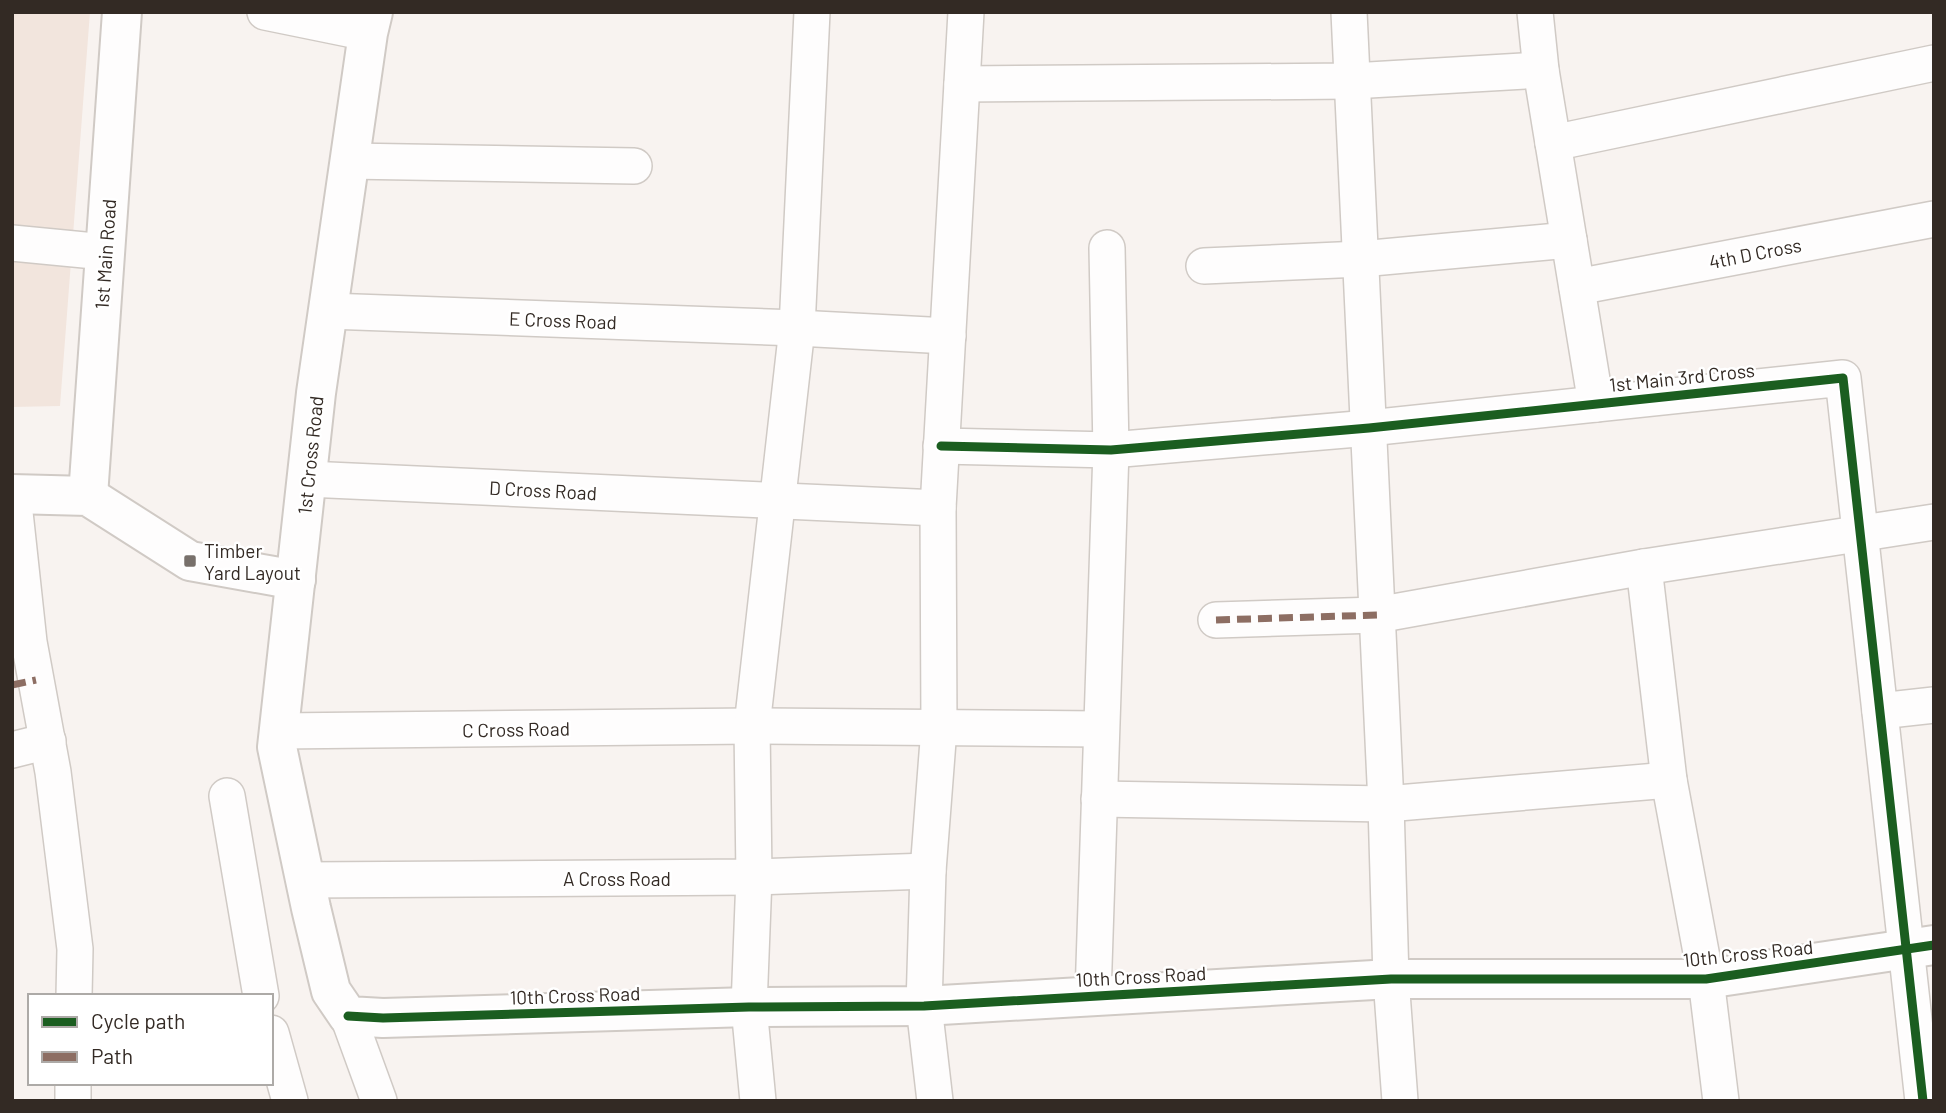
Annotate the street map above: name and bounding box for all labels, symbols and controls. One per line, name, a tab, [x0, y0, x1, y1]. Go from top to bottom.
street label: 1st Main Road	[90, 198, 120, 310]
street label: 4th D Cross	[1707, 233, 1803, 273]
street label: E Cross Road	[509, 307, 617, 333]
street label: 1st Main 3rd Cross	[1608, 358, 1756, 396]
street label: 1st Cross Road	[292, 395, 328, 515]
street label: D Cross Road	[488, 476, 598, 504]
place label: Timber Yard Layout	[204, 539, 301, 584]
marker: Timber Yard Layout	[182, 553, 198, 569]
street label: C Cross Road	[462, 717, 570, 741]
street label: A Cross Road	[563, 867, 671, 890]
street label: 10th Cross Road	[1682, 935, 1814, 971]
street label: 10th Cross Road	[1075, 961, 1207, 991]
street label: 10th Cross Road	[509, 981, 641, 1009]
legend	[28, 994, 273, 1085]
text: Cycle path	[91, 1008, 185, 1033]
text: Path	[91, 1043, 133, 1068]

